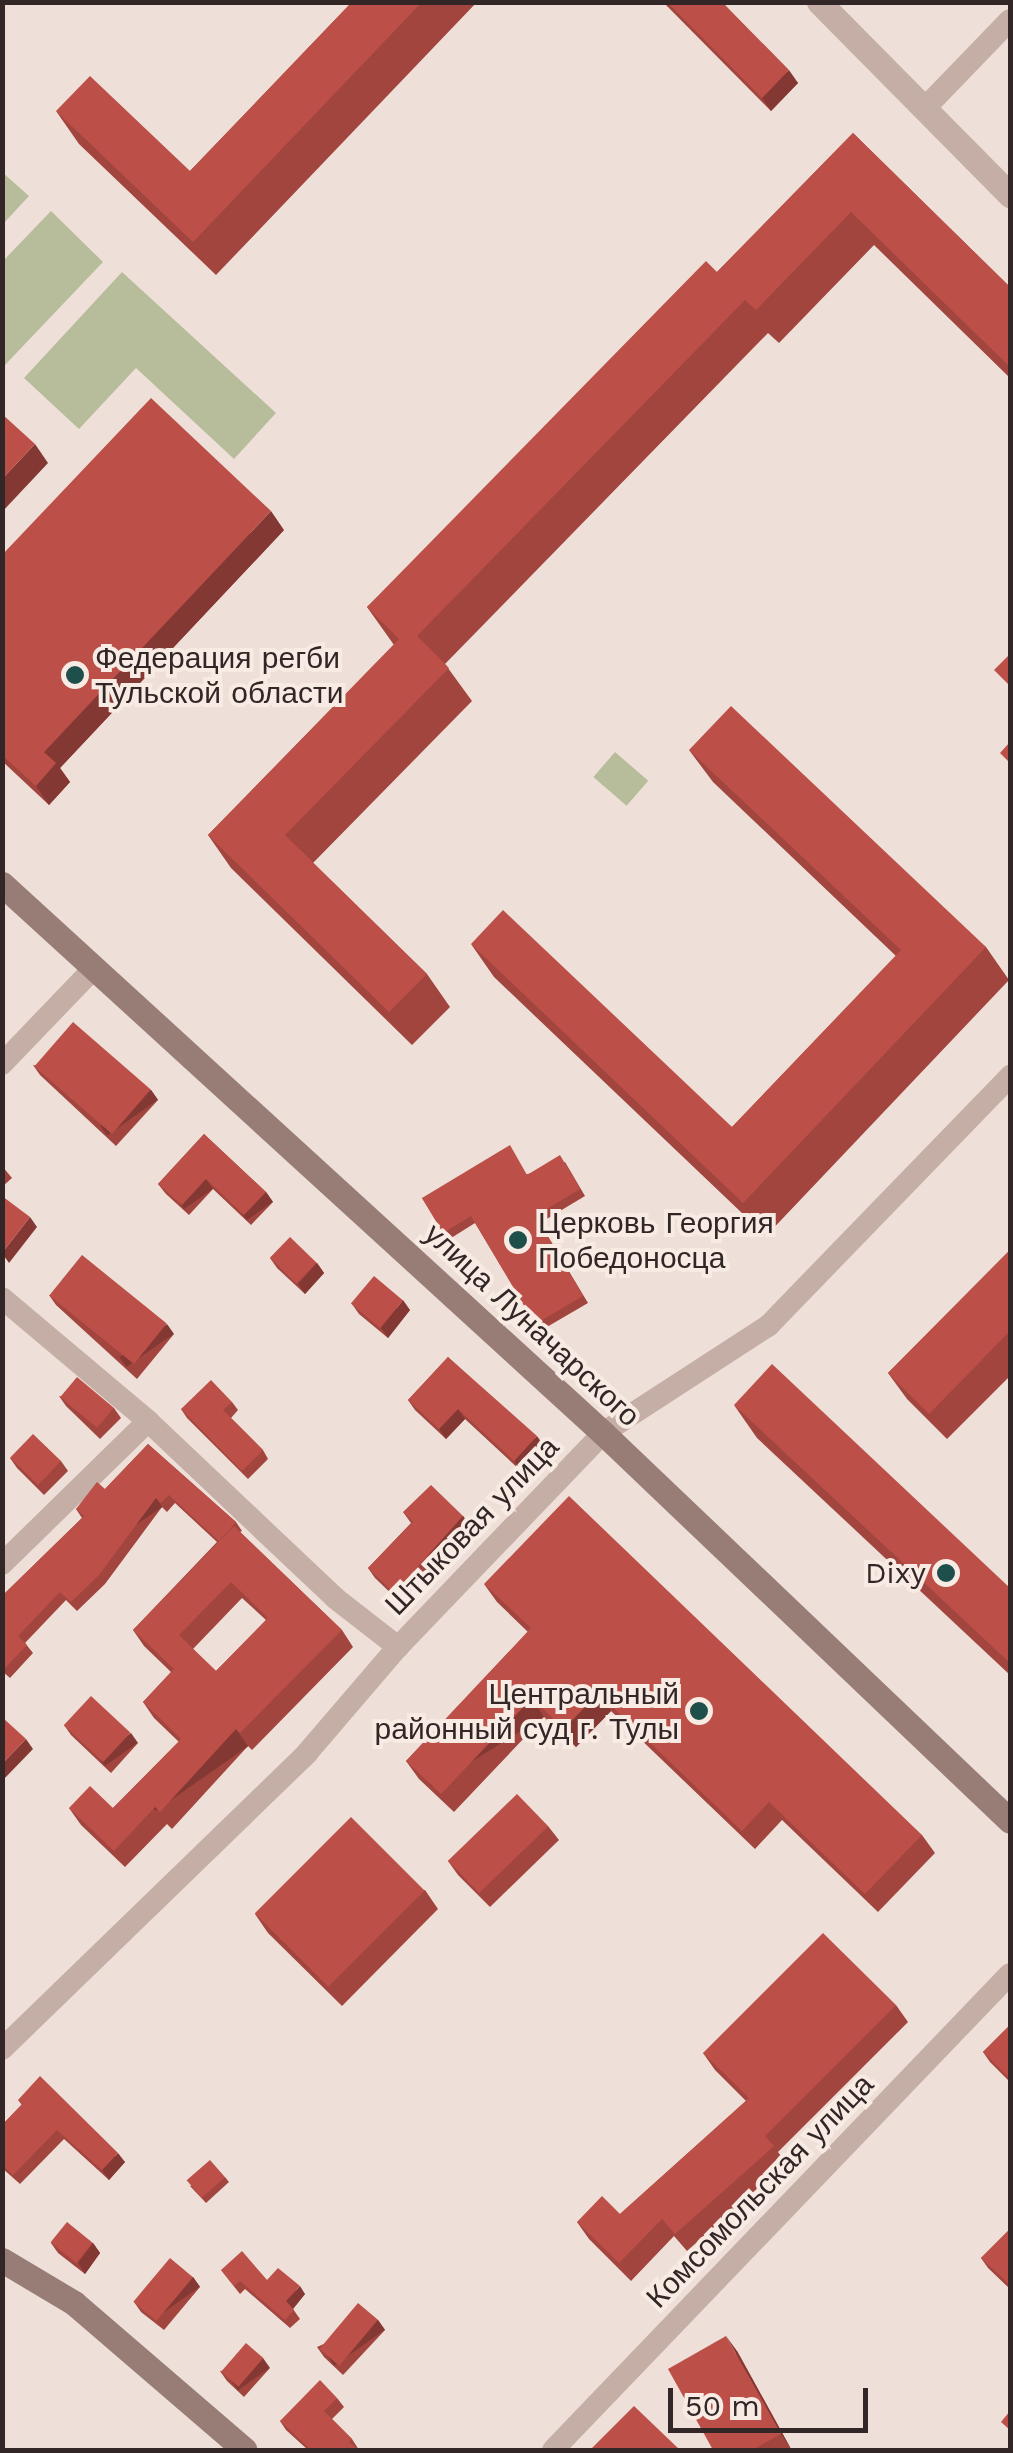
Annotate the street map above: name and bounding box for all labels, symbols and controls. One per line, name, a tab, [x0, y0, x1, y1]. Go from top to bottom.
place label: Федерация регби Тульской области	[95, 640, 343, 710]
marker: Федерация регби Тульской области	[64, 664, 86, 686]
place label: Церковь Георгия Победоносца	[538, 1205, 774, 1276]
street label: улица Луначарского	[417, 1216, 647, 1434]
marker: Церковь Георгия Победоносца	[507, 1229, 529, 1251]
street label: Штыковая улица	[378, 1429, 566, 1623]
place label: Dixy	[865, 1555, 926, 1591]
marker: Dixy	[935, 1562, 957, 1584]
place label: Центральный районный суд г. Тулы	[375, 1676, 679, 1746]
marker: Центральный районный суд г. Тулы	[688, 1700, 710, 1722]
street label: Комсомольская улица	[639, 2067, 881, 2315]
scale bar	[673, 2368, 873, 2430]
text: 50 m	[685, 2388, 760, 2423]

